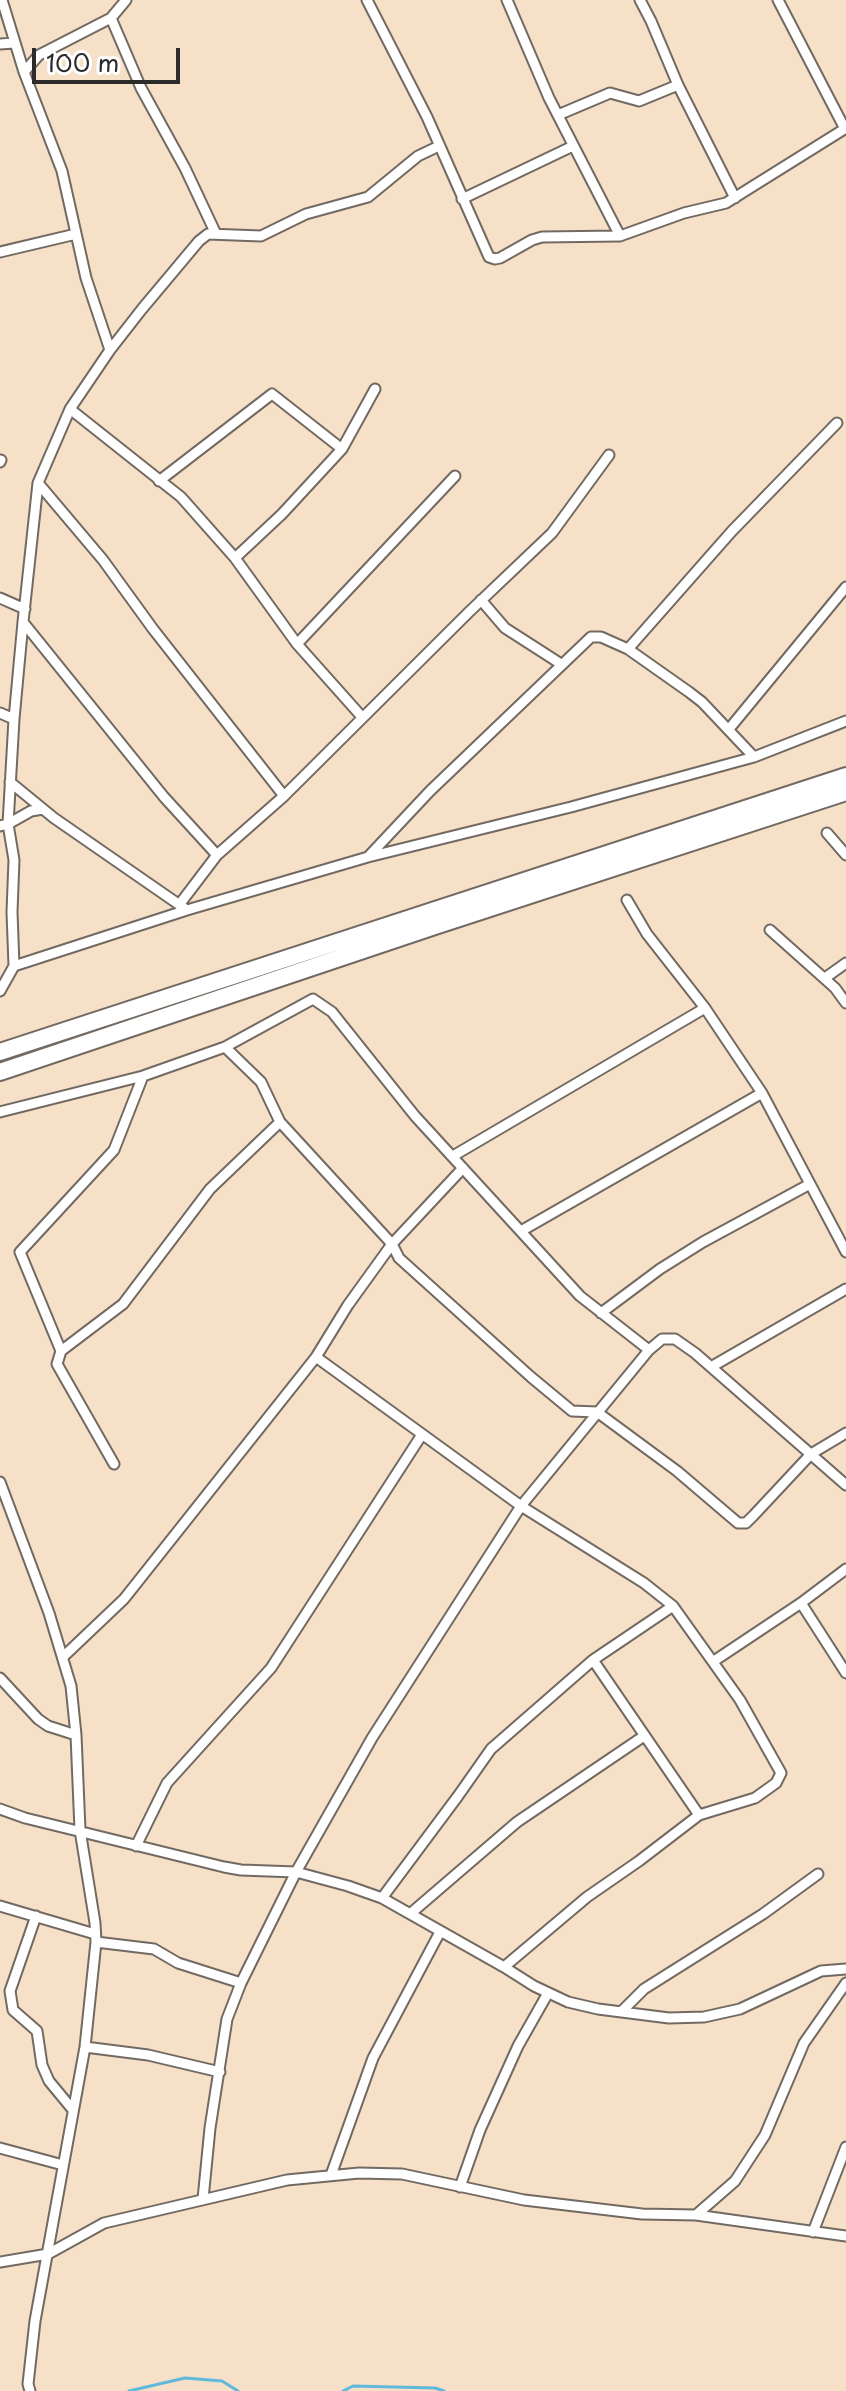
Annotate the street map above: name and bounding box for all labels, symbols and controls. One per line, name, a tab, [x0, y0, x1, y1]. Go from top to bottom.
scale bar	[36, 32, 184, 82]
text: 100 m	[46, 44, 119, 80]

